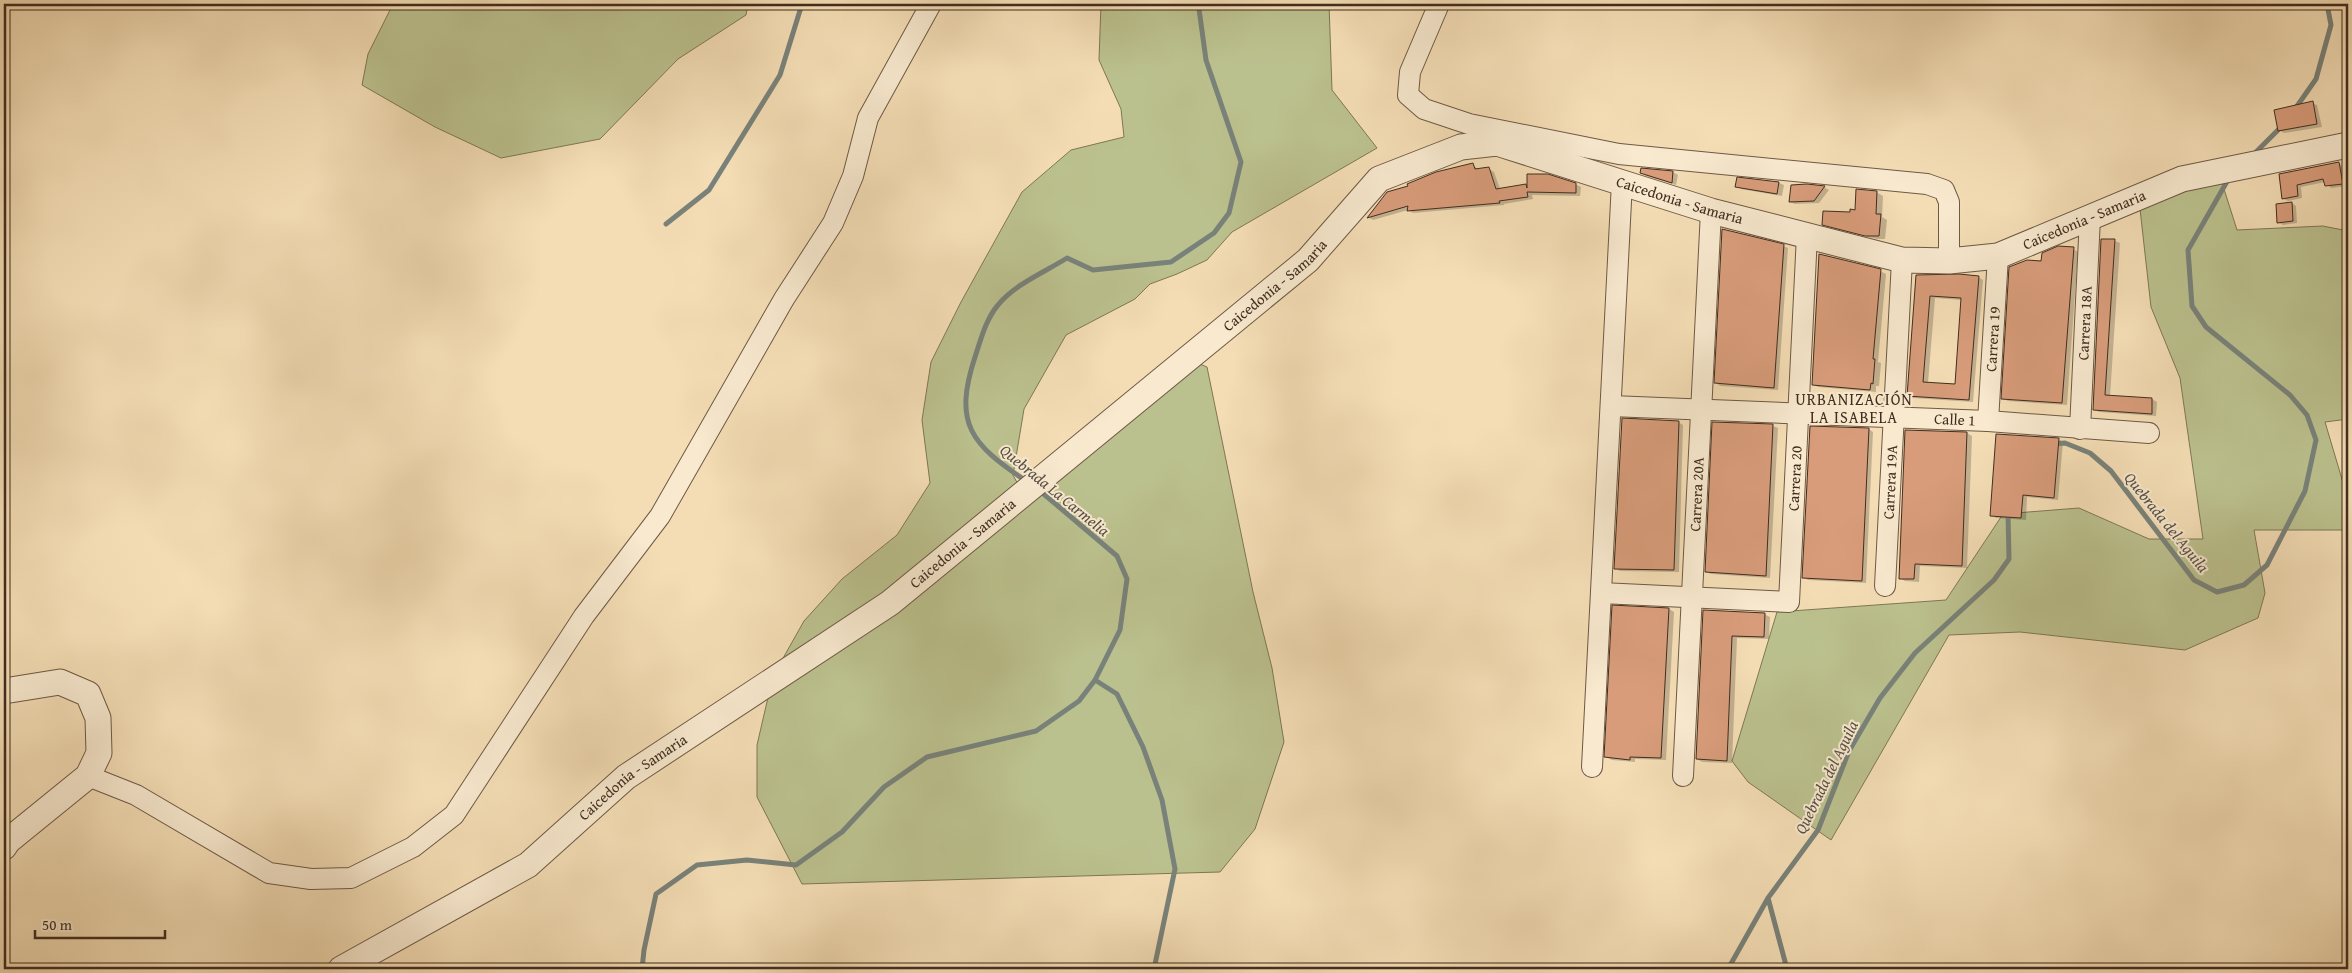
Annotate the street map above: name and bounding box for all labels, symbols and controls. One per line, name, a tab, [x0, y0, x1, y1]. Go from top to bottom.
street label: Caicedonia - Samaria	[1614, 171, 1745, 229]
street label: Caicedonia - Samaria	[2019, 184, 2149, 255]
street label: Caicedonia - Samaria	[1218, 235, 1332, 336]
street label: Carrera 18A	[2072, 285, 2097, 361]
street label: Carrera 19	[1980, 306, 2005, 372]
district label: URBANIZACIÓN LA ISABELA	[1795, 387, 1913, 429]
street label: Calle 1	[1934, 408, 1976, 430]
water label: Quebrada La Carmelia	[995, 438, 1116, 542]
street label: Carrera 19A	[1877, 444, 1902, 520]
street label: Carrera 20	[1782, 445, 1807, 512]
street label: Carrera 20A	[1684, 457, 1709, 532]
water label: Quebrada del Aguila	[2119, 466, 2216, 578]
street label: Caicedonia - Samaria	[905, 493, 1020, 593]
water label: Quebrada del Aguila	[1788, 716, 1864, 838]
street label: Caicedonia - Samaria	[574, 729, 691, 825]
scale bar	[35, 908, 165, 940]
text: 50 m	[42, 914, 73, 935]

